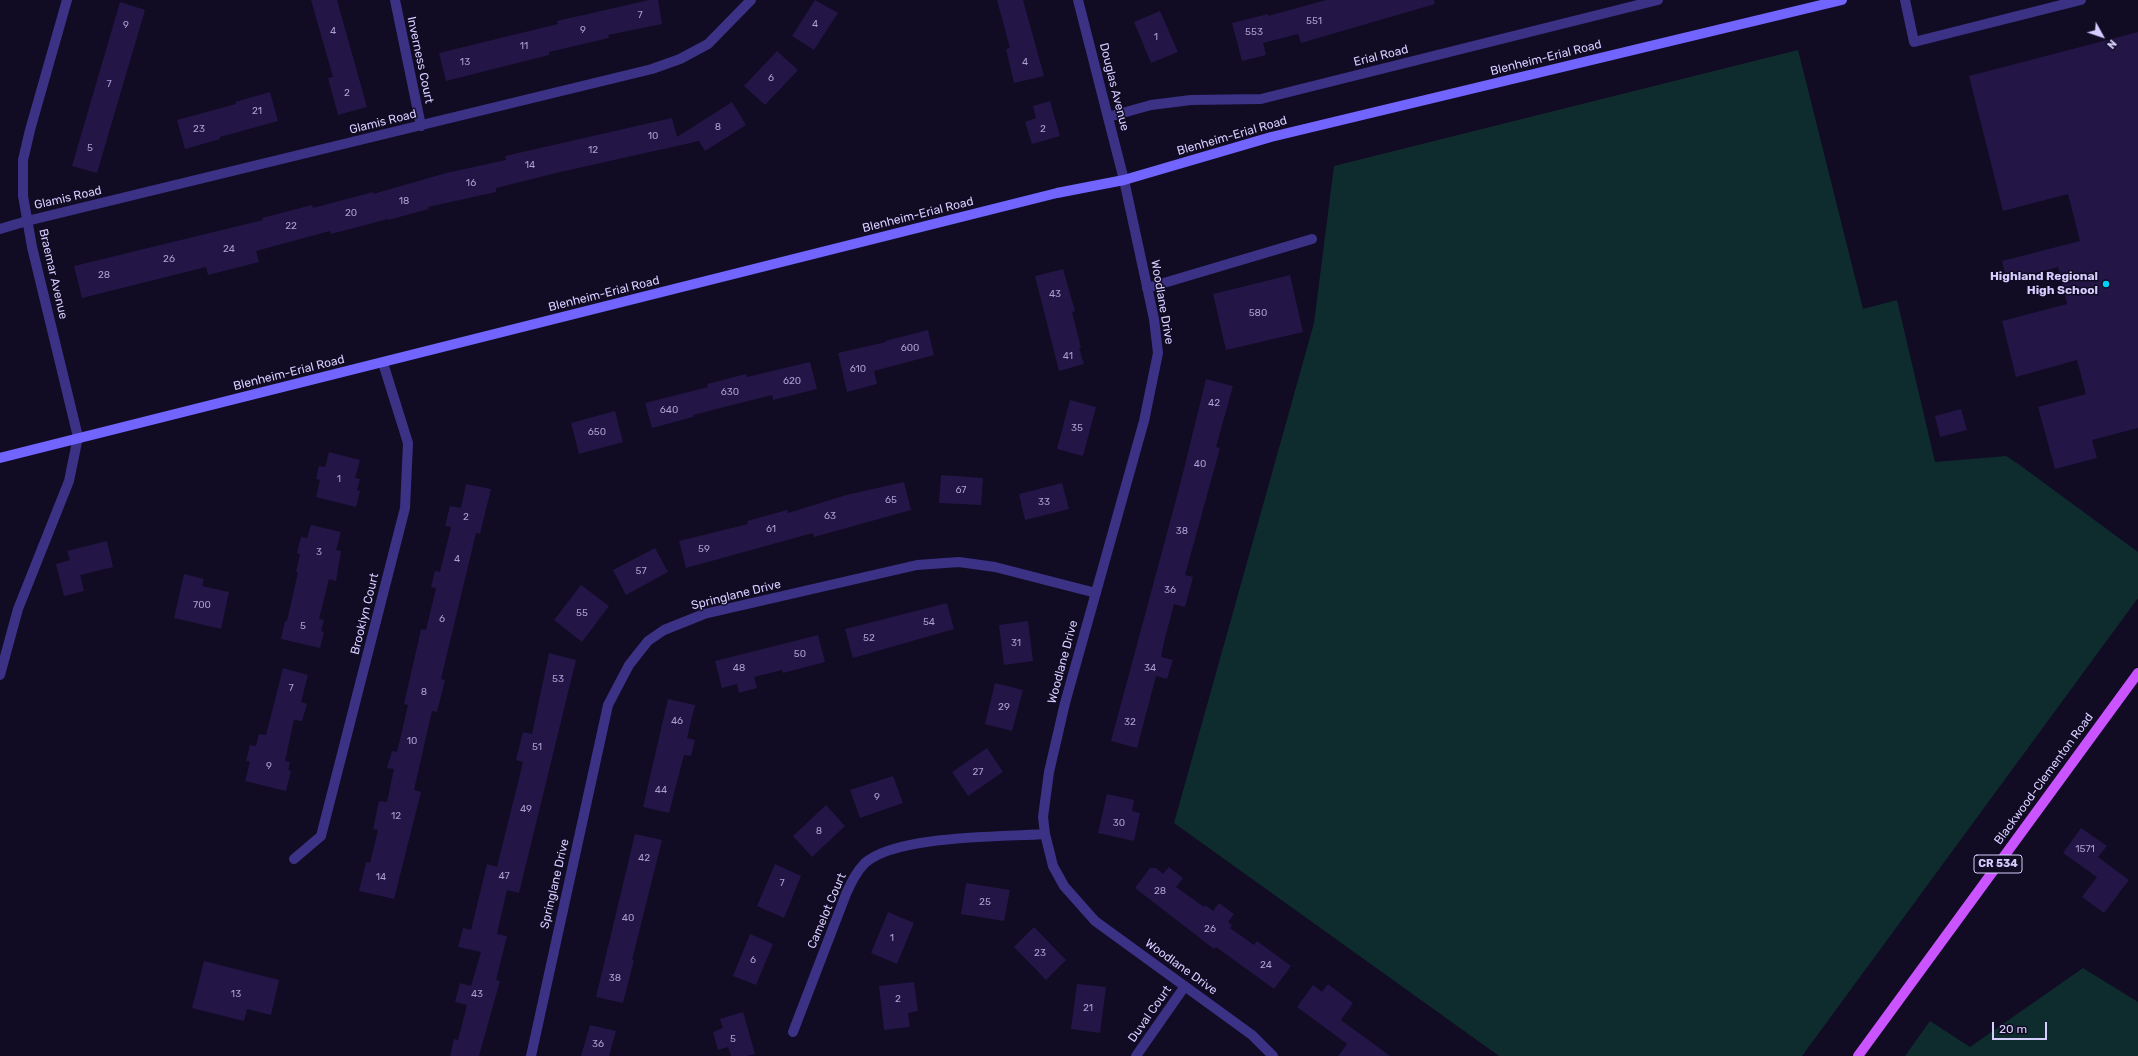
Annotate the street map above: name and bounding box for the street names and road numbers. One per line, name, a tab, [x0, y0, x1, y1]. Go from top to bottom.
street label: Inverness Court	[404, 15, 436, 105]
street label: Blenheim-Erial Road	[1489, 37, 1603, 79]
street label: Douglas Avenue	[1096, 42, 1132, 132]
street label: Erial Road	[1352, 42, 1410, 70]
street label: Glamis Road	[348, 107, 418, 137]
street label: Blenheim-Erial Road	[1175, 113, 1289, 159]
street label: Glamis Road	[33, 183, 103, 213]
street label: Blenheim-Erial Road	[861, 194, 975, 236]
street label: Braemar Avenue	[36, 227, 70, 321]
street label: Woodlane Drive	[1147, 259, 1177, 345]
street label: Blenheim-Erial Road	[547, 273, 661, 315]
street label: Blenheim-Erial Road	[232, 352, 346, 394]
street label: Brooklyn Court	[348, 572, 382, 656]
street label: Springlane Drive	[690, 577, 782, 613]
street label: Woodlane Drive	[1045, 619, 1081, 705]
street label: Blackwood-Clementon Road	[1991, 710, 2097, 848]
street label: Springlane Drive	[538, 838, 572, 930]
road number: CR 534	[1974, 855, 2022, 873]
street label: Camelot Court	[805, 871, 849, 951]
street label: Woodlane Drive	[1142, 936, 1220, 998]
street label: Duval Court	[1125, 983, 1175, 1045]

